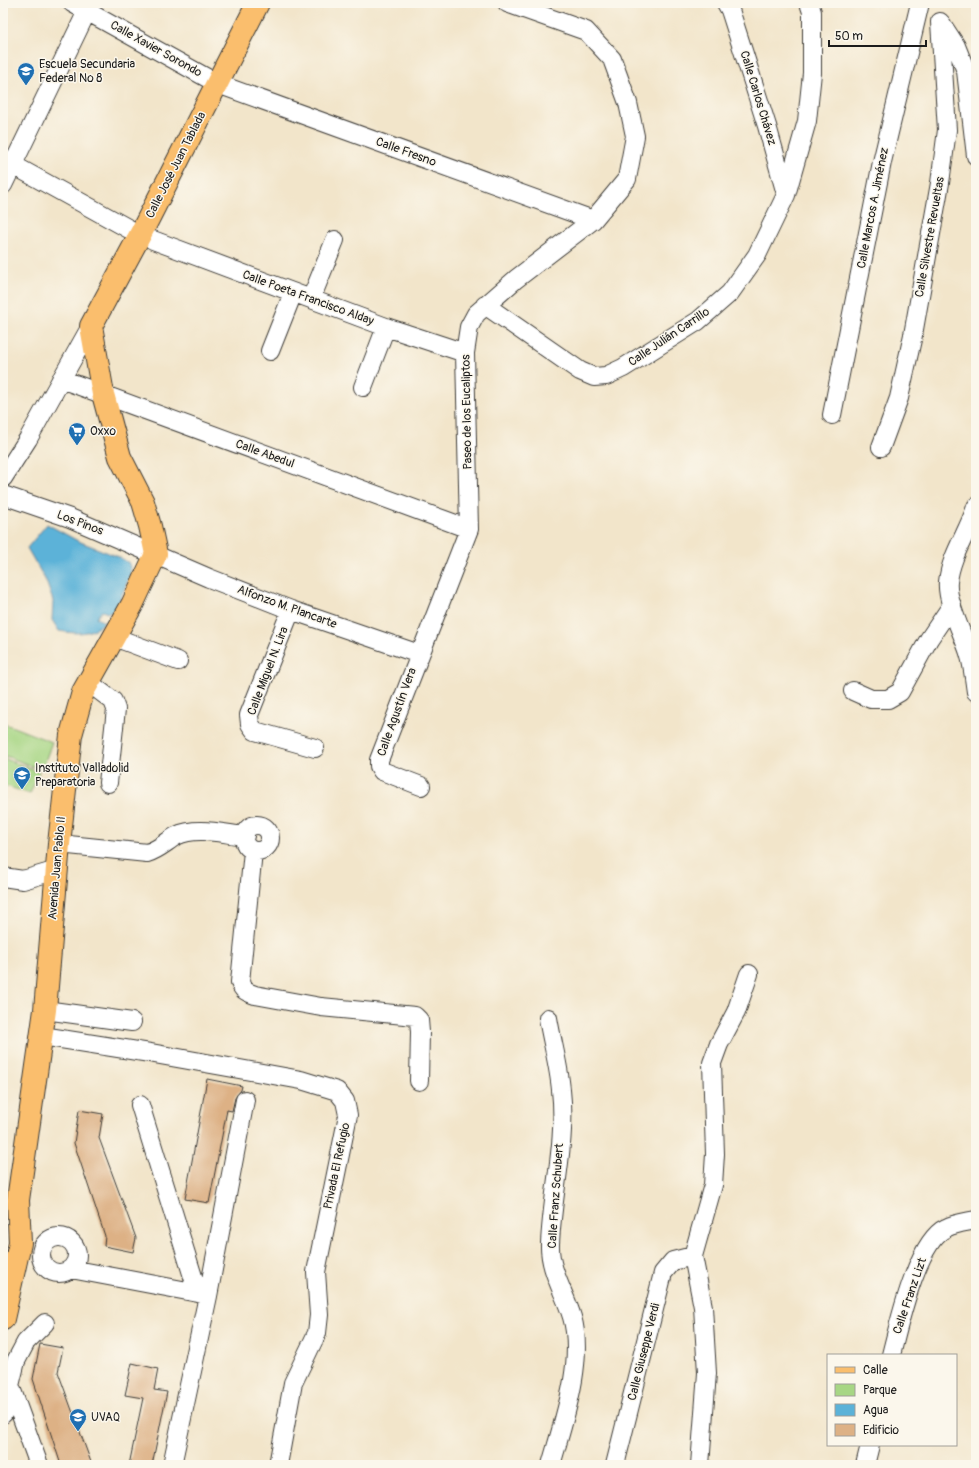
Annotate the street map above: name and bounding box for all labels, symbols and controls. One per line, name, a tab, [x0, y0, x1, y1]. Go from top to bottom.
street label: Calle Xavier Sorondo	[107, 18, 205, 81]
scale bar	[829, 22, 926, 48]
text: 50 m	[835, 29, 863, 44]
street label: Calle Carlos Chávez	[737, 49, 779, 147]
place label: Escuela Secundaria Federal No 8	[39, 57, 135, 86]
school or university icon: Escuela Secundaria Federal No 8	[16, 61, 36, 86]
street label: Calle José Juan Tablada	[143, 109, 210, 221]
street label: Calle Fresno	[374, 134, 439, 170]
street label: Calle Marcos A. Jiménez	[854, 146, 892, 270]
street label: Calle Silvestre Revueltas	[912, 175, 948, 298]
street label: Calle Poeta Francisco Alday	[240, 267, 376, 329]
street label: Calle Julián Carrillo	[625, 304, 713, 370]
street label: Paseo de los Eucaliptos	[458, 354, 476, 470]
supermarket icon: Oxxo	[67, 421, 87, 446]
place label: Oxxo	[90, 424, 117, 439]
street label: Calle Abedul	[233, 436, 297, 472]
street label: Los Pinos	[55, 507, 106, 539]
street label: Alfonzo M. Plancarte	[235, 582, 339, 632]
street label: Calle Miguel N. Lira	[244, 624, 292, 717]
street label: Calle Agustín Vera	[374, 665, 420, 758]
place label: Instituto Valladolid Preparatoria	[35, 761, 129, 790]
school or university icon: Instituto Valladolid Preparatoria	[12, 765, 32, 790]
street label: Avenida Juan Pablo II	[45, 816, 69, 920]
street label: Privada El Refugio	[321, 1121, 354, 1211]
street label: Calle Franz Schubert	[545, 1143, 567, 1249]
street label: Calle Franz Lizt	[890, 1256, 930, 1336]
street label: Calle Giuseppe Verdi	[625, 1302, 663, 1402]
legend	[827, 1354, 957, 1446]
text: Calle	[863, 1363, 888, 1378]
text: Parque	[863, 1383, 897, 1398]
text: Agua	[863, 1403, 889, 1418]
school or university icon: UVAQ	[68, 1407, 88, 1432]
place label: UVAQ	[91, 1410, 120, 1425]
text: Edificio	[863, 1423, 899, 1438]

